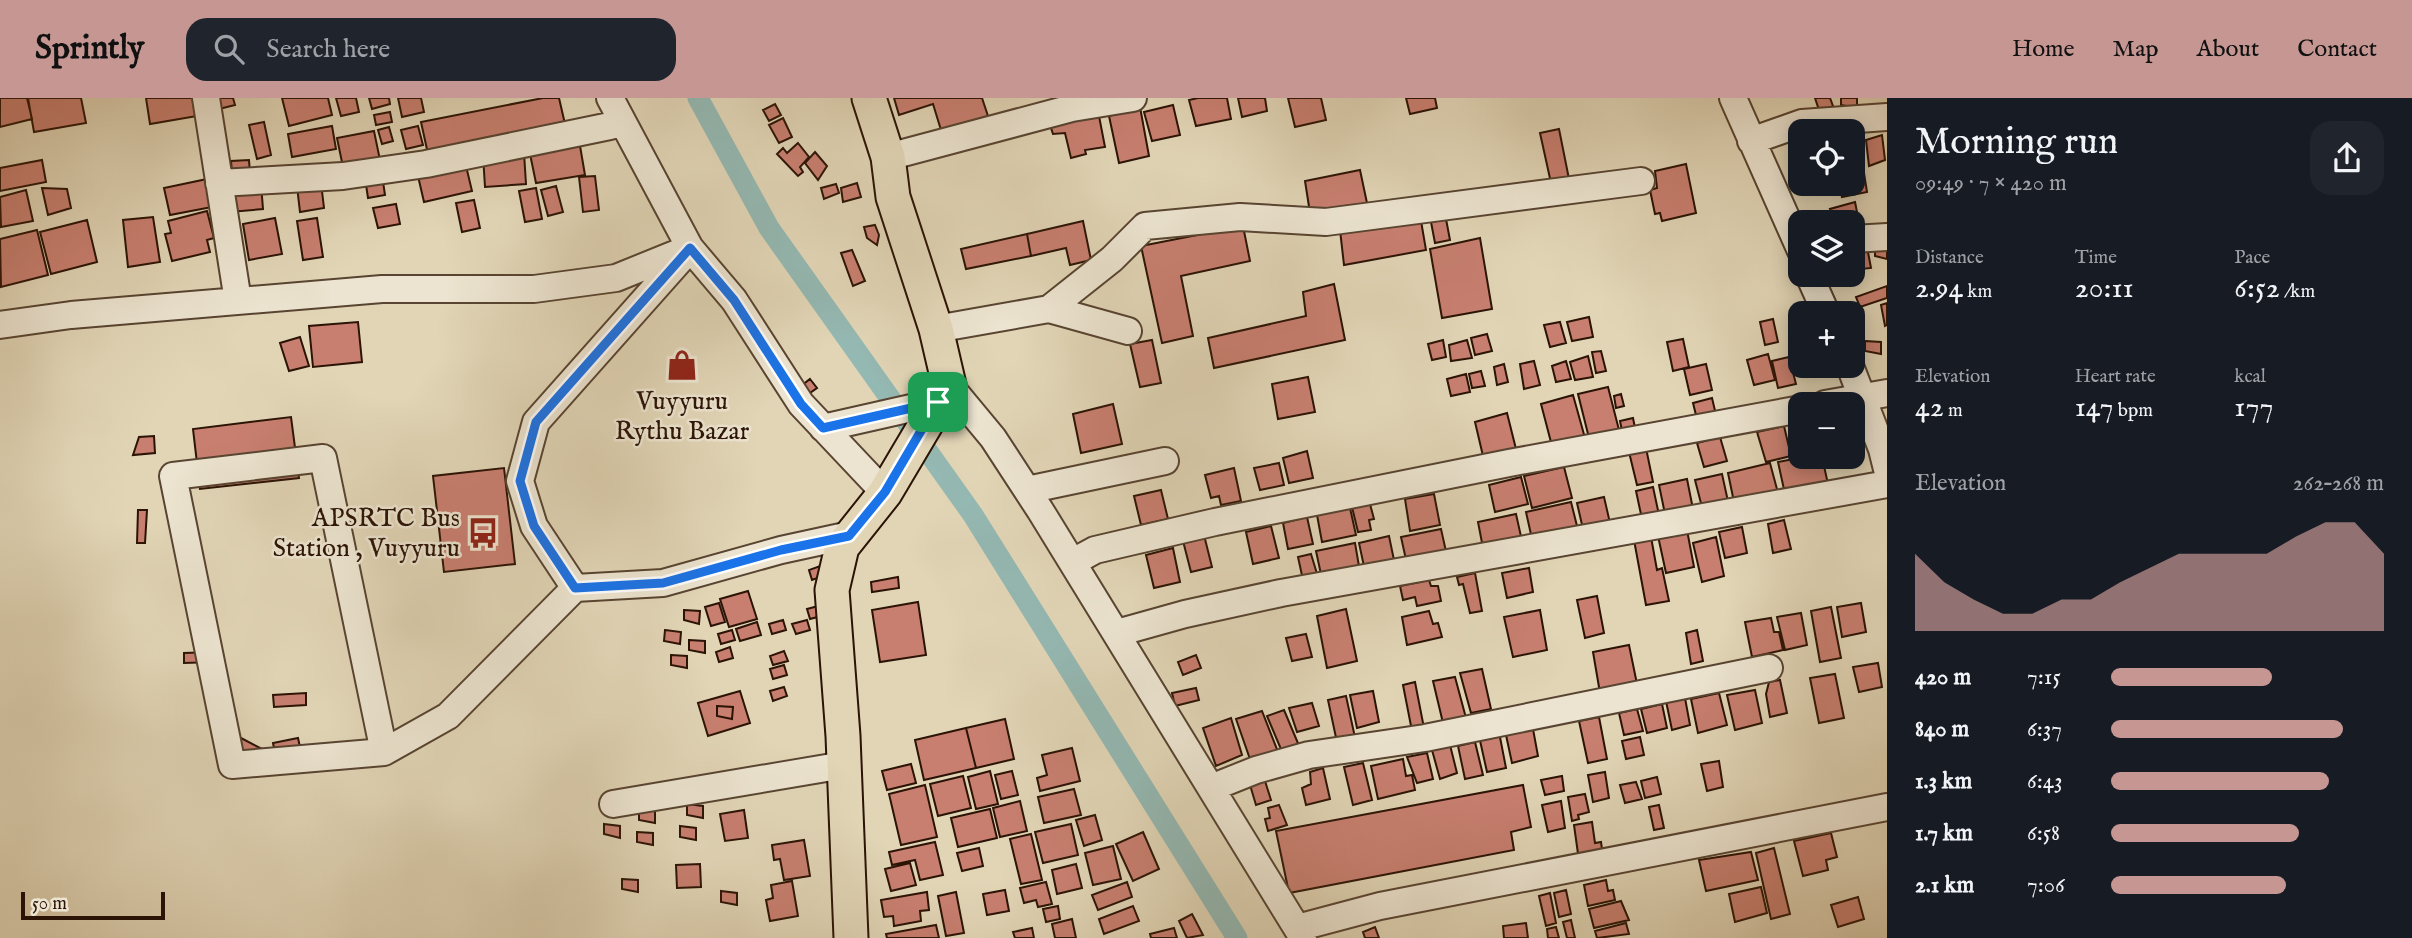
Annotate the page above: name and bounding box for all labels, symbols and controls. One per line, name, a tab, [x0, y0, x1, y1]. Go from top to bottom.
search box	[186, 18, 676, 81]
text: Sprintly	[35, 28, 144, 70]
icon: search	[210, 30, 248, 68]
text: Search here	[266, 33, 390, 66]
text: Home	[2012, 34, 2075, 65]
text: Map	[2113, 34, 2159, 65]
text: About	[2197, 34, 2259, 65]
text: Contact	[2297, 34, 2377, 65]
map controls	[1788, 119, 1865, 469]
button: locate	[1788, 119, 1865, 196]
text: Morning run	[1915, 119, 2118, 167]
button: share	[2310, 121, 2384, 195]
text: 09:49 · 7 × 420 m	[1915, 169, 2067, 198]
button: layers	[1788, 210, 1865, 287]
text: Distance	[1915, 246, 1984, 270]
text: Time	[2075, 246, 2117, 270]
text: Pace	[2234, 246, 2270, 270]
text: 2.94	[1915, 270, 1963, 308]
text: 20:11	[2075, 270, 2134, 308]
text: 6:52	[2234, 270, 2280, 308]
text: km	[1963, 280, 1992, 304]
text: /km	[2280, 280, 2315, 304]
button: +	[1788, 301, 1865, 378]
shop icon: Vuyyuru Rythu Bazar	[665, 348, 699, 382]
text: Elevation	[1915, 365, 1990, 389]
text: Heart rate	[2075, 365, 2156, 389]
text: kcal	[2234, 365, 2266, 389]
pin	[908, 372, 968, 432]
icon: arrive	[919, 383, 957, 421]
place label: Vuyyuru Rythu Bazar	[615, 385, 750, 448]
text: 42	[1915, 389, 1944, 427]
text: 147	[2075, 389, 2114, 427]
text: 177	[2234, 389, 2274, 427]
button: −	[1788, 392, 1865, 469]
text: m	[1944, 399, 1963, 423]
text: bpm	[2114, 399, 2153, 423]
text: Elevation	[1915, 469, 2006, 498]
text: 262–268 m	[2293, 469, 2384, 498]
place label: APSRTC Bus Station , Vuyyuru	[273, 502, 460, 565]
bus stop icon: APSRTC Bus Station , Vuyyuru	[466, 516, 500, 550]
text: 420 m	[1915, 663, 1971, 692]
text: 7:15	[2027, 663, 2061, 692]
text: 840 m	[1915, 715, 1969, 744]
text: 6:37	[2027, 715, 2062, 744]
text: 1.3 km	[1915, 767, 1972, 796]
text: 6:43	[2027, 767, 2063, 796]
text: 1.7 km	[1915, 819, 1973, 848]
text: 6:58	[2027, 819, 2060, 848]
text: 2.1 km	[1915, 871, 1974, 900]
text: 7:06	[2027, 871, 2065, 900]
scale bar	[21, 889, 164, 921]
text: 50 m	[32, 892, 67, 916]

